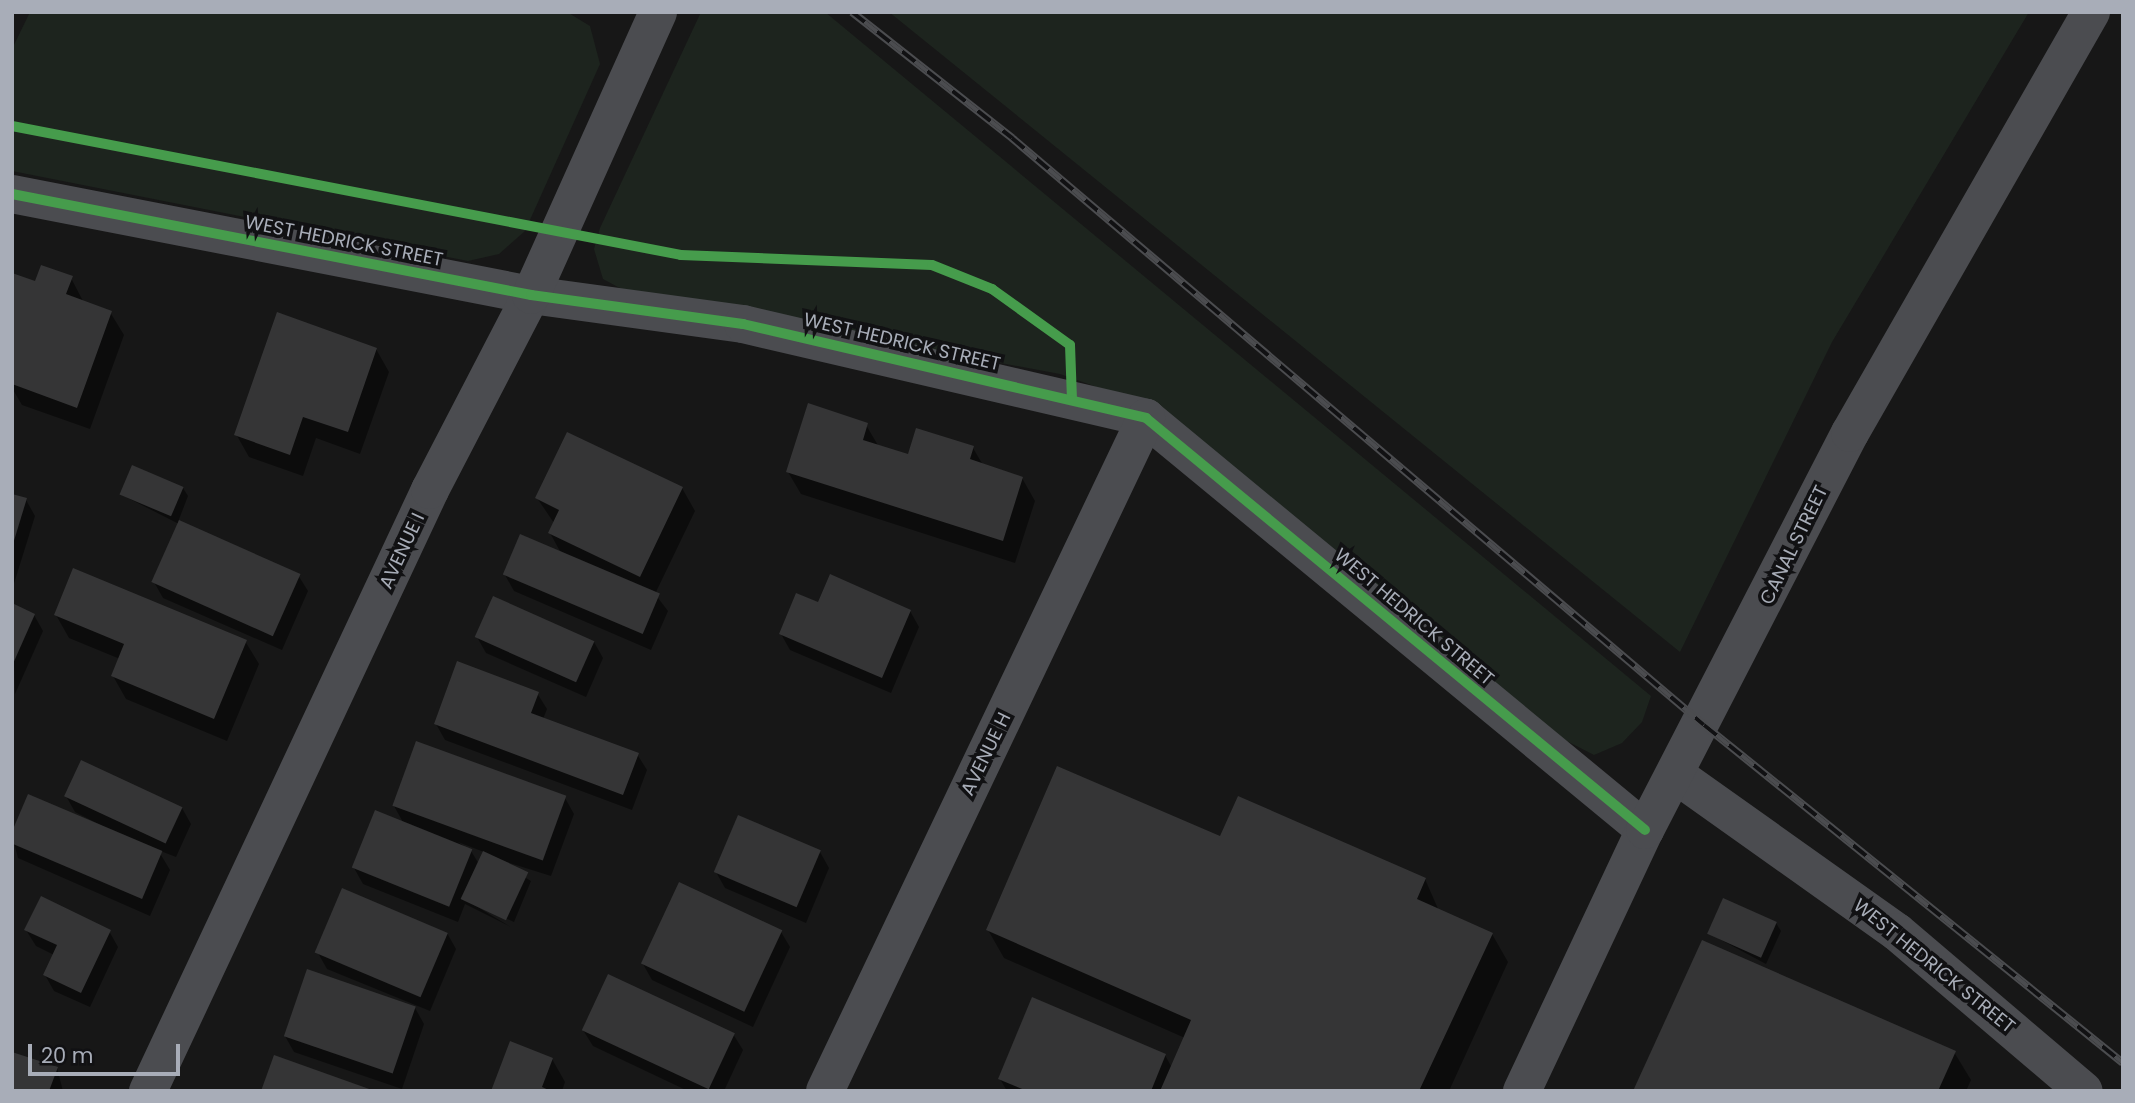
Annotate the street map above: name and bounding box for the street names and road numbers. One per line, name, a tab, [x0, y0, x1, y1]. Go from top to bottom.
street label: WEST HEDRICK STREET	[243, 211, 445, 271]
street label: WEST HEDRICK STREET	[801, 308, 1003, 376]
street label: CANAL STREET	[1755, 482, 1833, 608]
street label: AVENUE I	[375, 509, 429, 593]
street label: WEST HEDRICK STREET	[1330, 544, 1498, 690]
street label: AVENUE H	[956, 709, 1016, 799]
street label: WEST HEDRICK STREET	[1849, 894, 2019, 1038]

